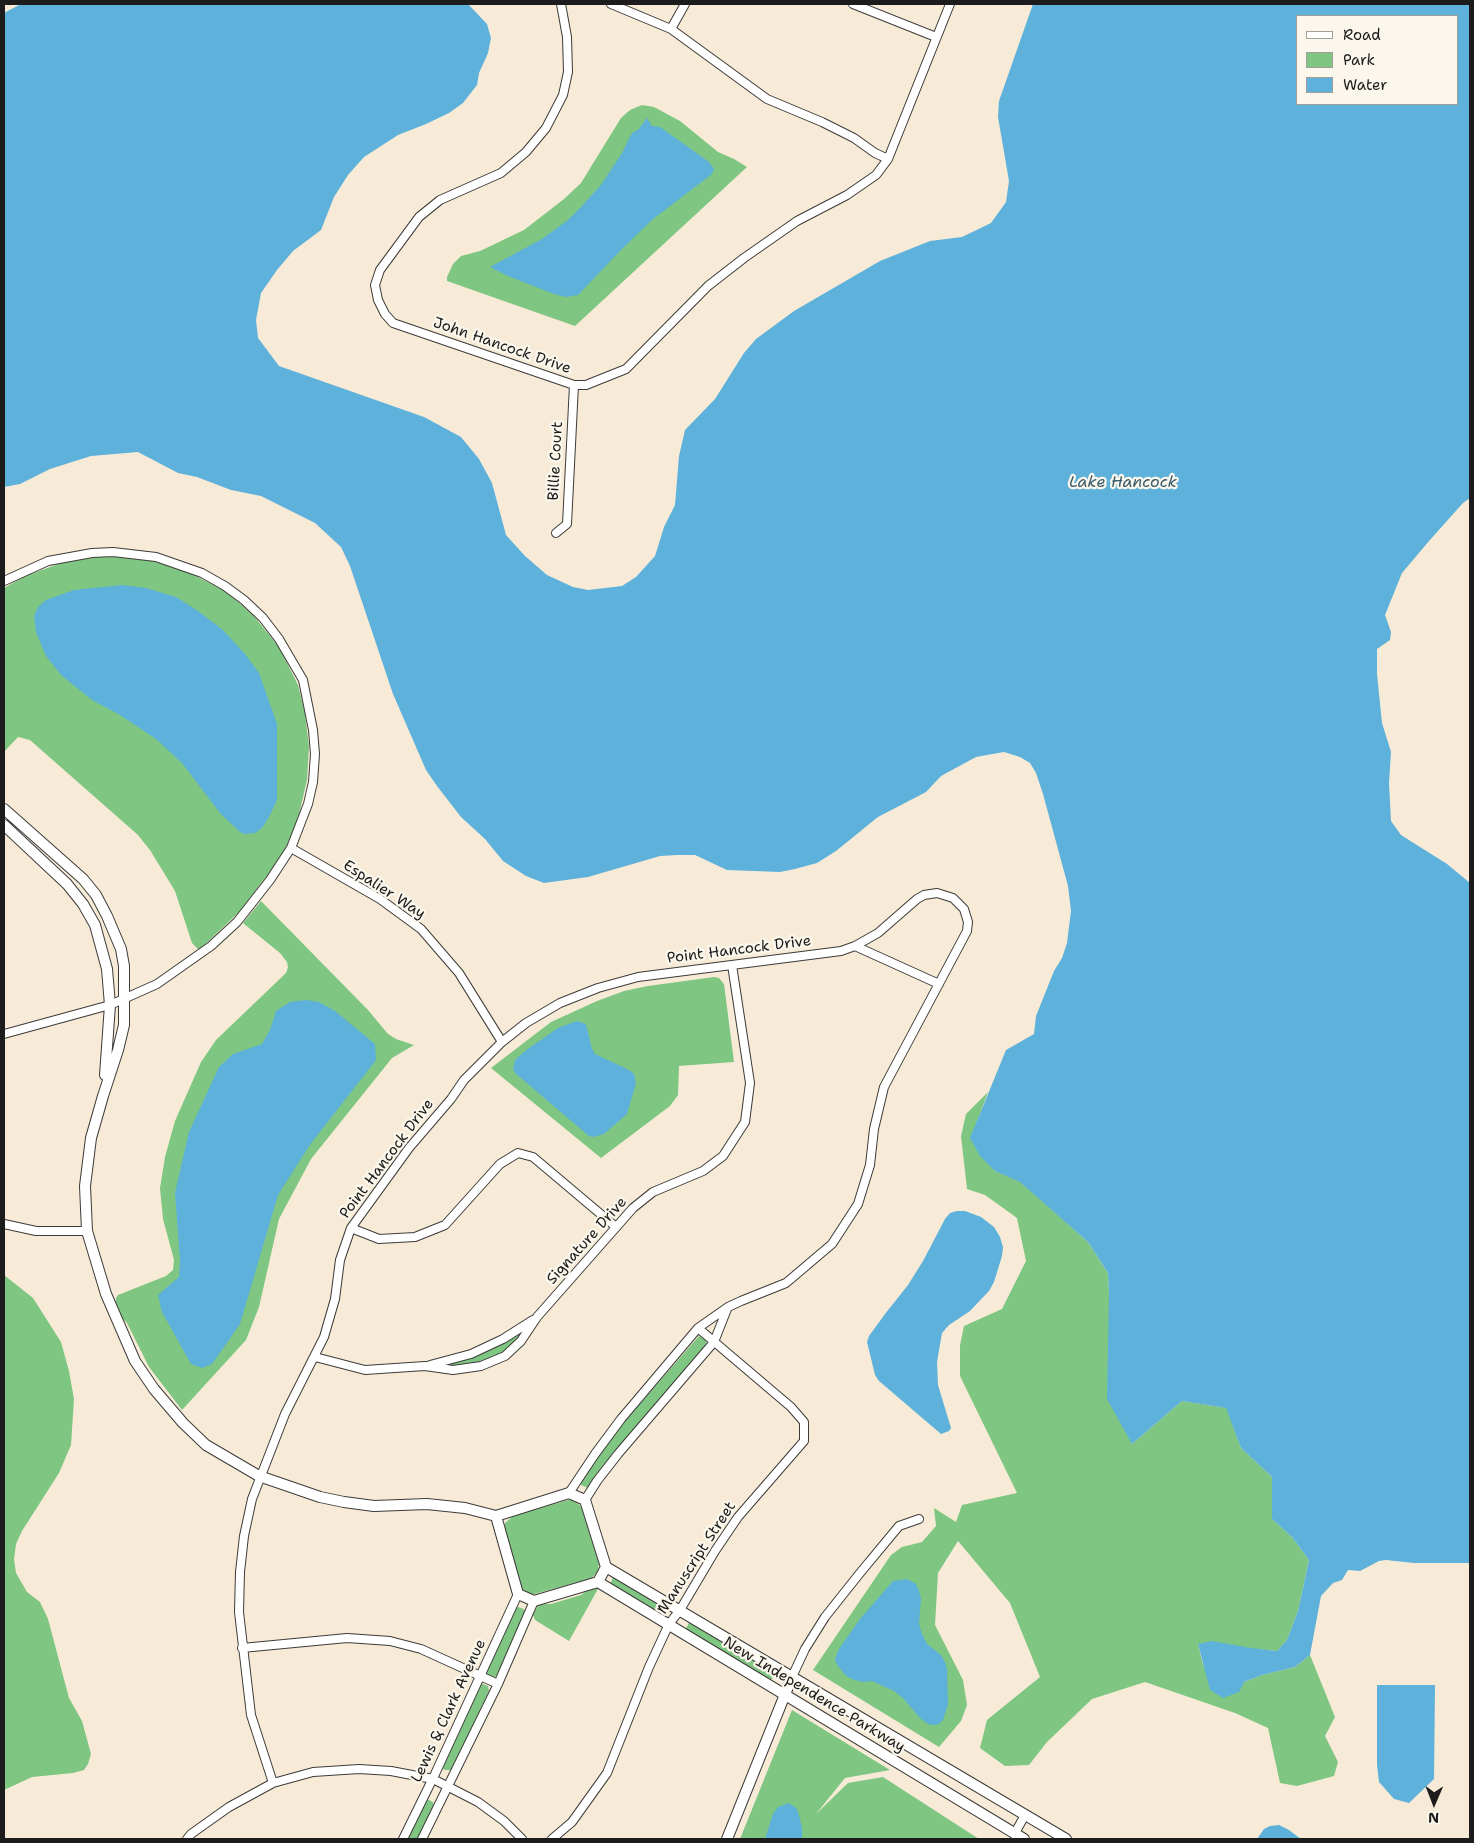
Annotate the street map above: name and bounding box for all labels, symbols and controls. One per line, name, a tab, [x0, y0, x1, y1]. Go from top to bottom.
legend	[1296, 15, 1459, 105]
text: Road	[1343, 25, 1381, 45]
text: Park	[1343, 50, 1375, 70]
text: Water	[1343, 75, 1387, 95]
street label: John Hancock Drive	[431, 314, 573, 378]
street label: Billie Court	[545, 421, 567, 501]
water label: Lake Hancock	[1069, 473, 1177, 493]
street label: Espalier Way	[340, 857, 428, 923]
street label: Point Hancock Drive	[666, 932, 812, 968]
street label: Point Hancock Drive	[336, 1096, 438, 1222]
street label: Signature Drive	[543, 1194, 631, 1288]
street label: Manuscript Street	[654, 1498, 740, 1618]
street label: New Independence Parkway	[720, 1634, 908, 1756]
street label: Lewis & Clark Avenue	[408, 1637, 490, 1785]
north arrow	[1409, 1778, 1459, 1828]
text: N	[1428, 1809, 1439, 1827]

